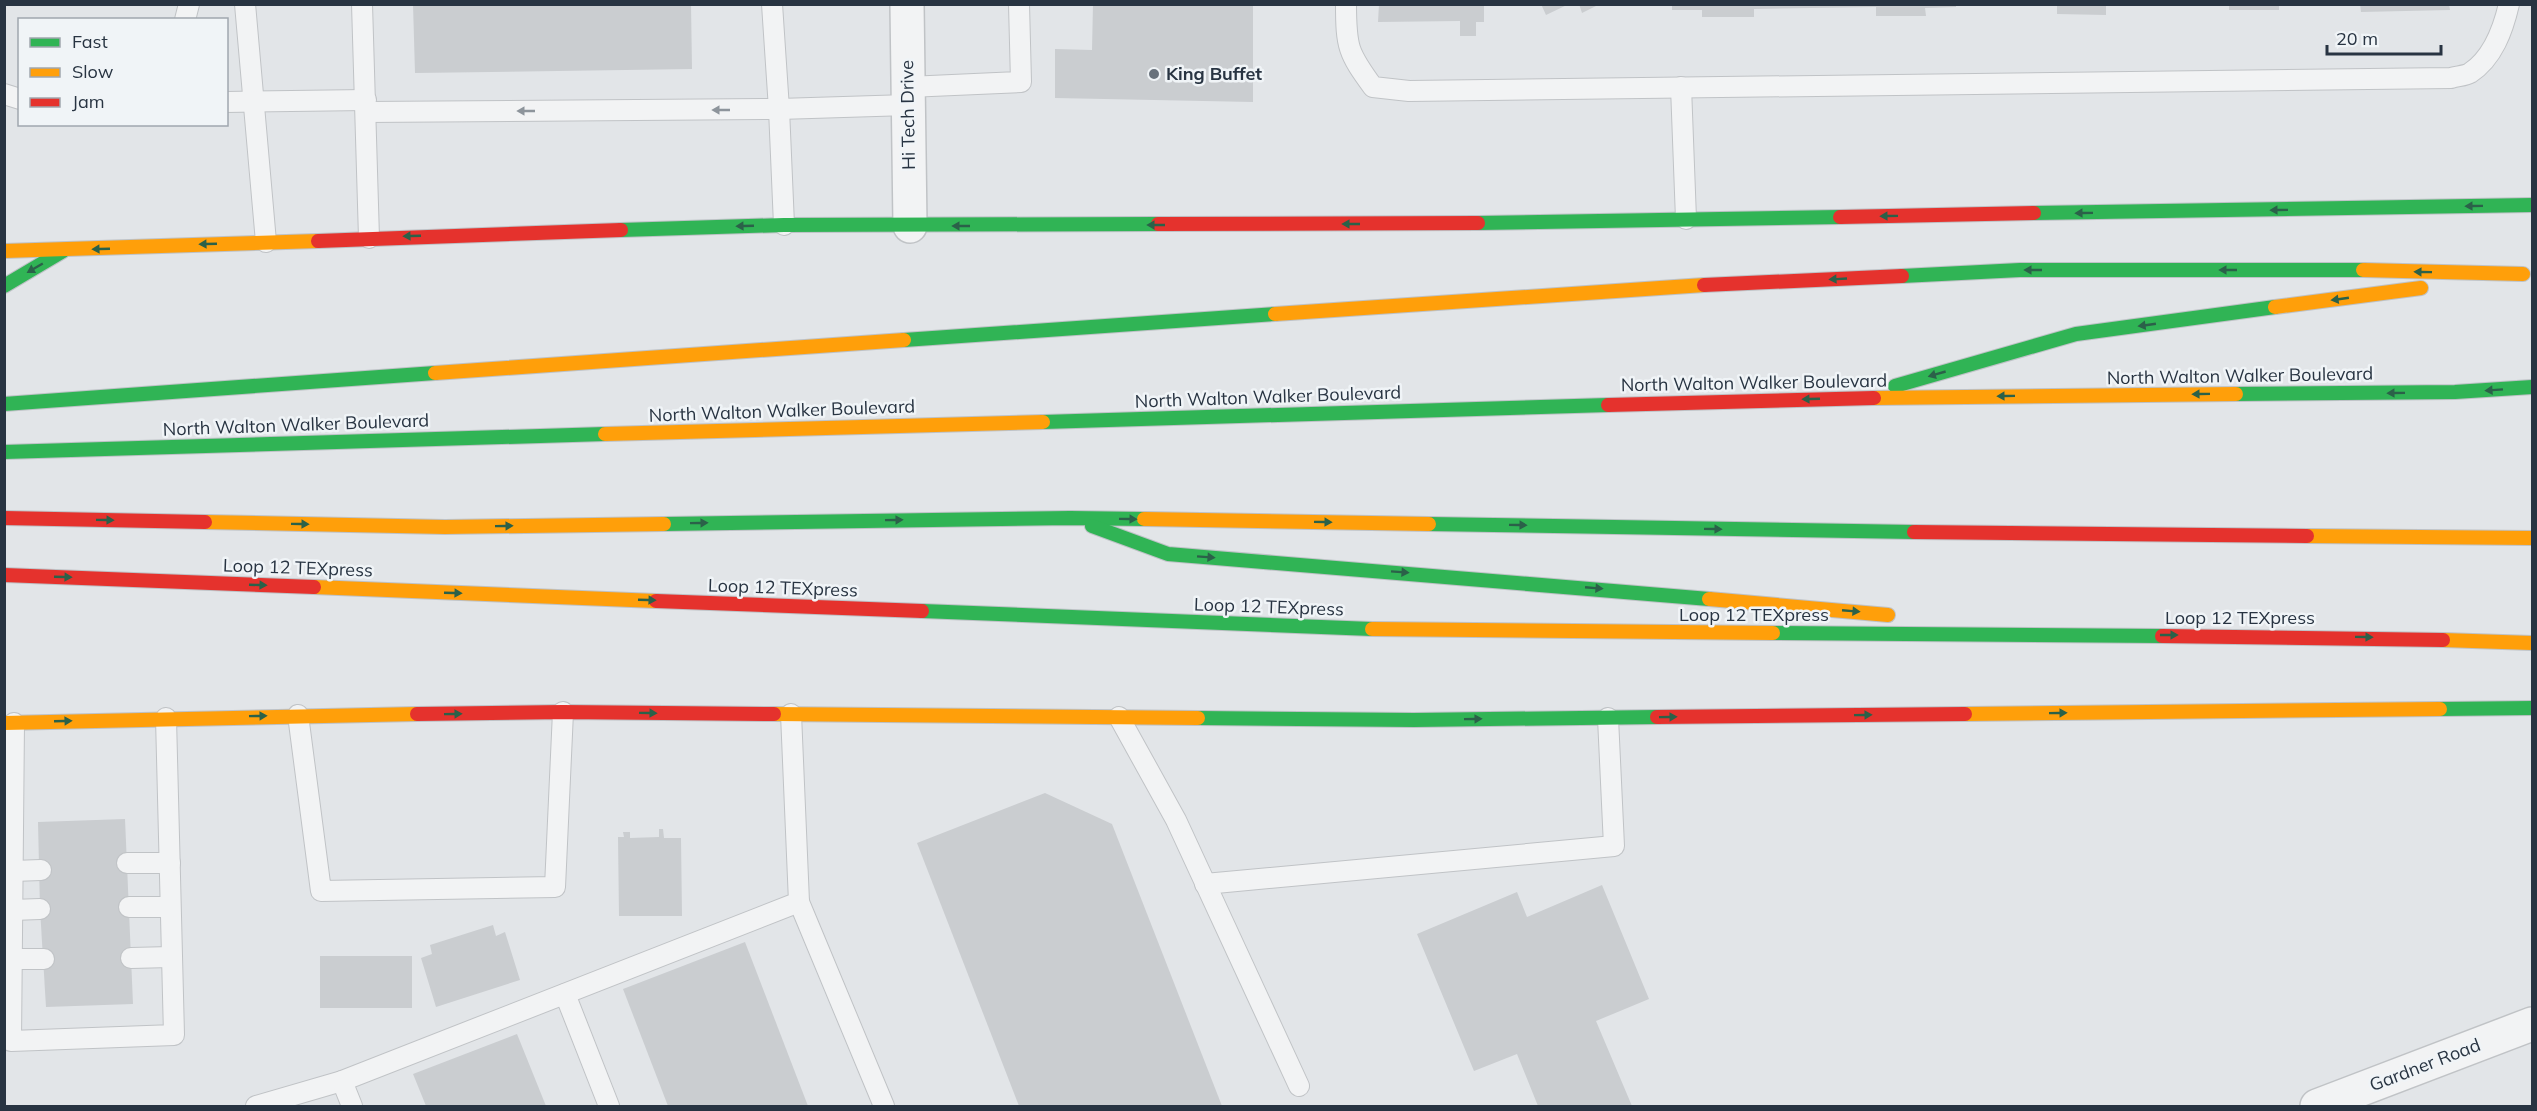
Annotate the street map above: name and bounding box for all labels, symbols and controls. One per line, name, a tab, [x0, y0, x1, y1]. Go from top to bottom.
legend	[18, 18, 228, 126]
scale bar	[2327, 18, 2441, 56]
text: 20 m	[2336, 27, 2378, 50]
text: Fast	[72, 30, 108, 53]
text: Slow	[72, 60, 114, 83]
street label: Hi Tech Drive	[895, 60, 920, 170]
place label: King Buffet	[1166, 62, 1262, 85]
marker: King Buffet	[1147, 67, 1161, 81]
text: Jam	[72, 90, 105, 113]
one-way arrow	[711, 105, 730, 115]
one-way arrow	[516, 106, 535, 116]
one-way arrow	[2465, 202, 2484, 211]
one-way arrow	[2270, 205, 2289, 214]
one-way arrow	[2075, 208, 2094, 218]
one-way arrow	[1880, 211, 1899, 221]
one-way arrow	[1341, 219, 1360, 229]
one-way arrow	[1147, 220, 1166, 230]
one-way arrow	[736, 221, 755, 231]
one-way arrow	[952, 221, 971, 231]
one-way arrow	[403, 232, 422, 241]
one-way arrow	[198, 240, 217, 249]
one-way arrow	[92, 244, 111, 253]
one-way arrow	[26, 263, 43, 273]
one-way arrow	[2023, 265, 2042, 275]
one-way arrow	[2218, 265, 2237, 275]
one-way arrow	[2413, 267, 2432, 276]
one-way arrow	[1828, 274, 1847, 283]
one-way arrow	[2331, 294, 2350, 303]
one-way arrow	[2138, 320, 2157, 329]
street label: North Walton Walker Boulevard	[2107, 362, 2373, 389]
street label: North Walton Walker Boulevard	[1621, 369, 1887, 396]
one-way arrow	[1928, 370, 1946, 379]
street label: North Walton Walker Boulevard	[1134, 380, 1402, 413]
one-way arrow	[2484, 385, 2503, 394]
one-way arrow	[2387, 388, 2406, 397]
one-way arrow	[2192, 390, 2211, 399]
one-way arrow	[1997, 391, 2016, 401]
street label: North Walton Walker Boulevard	[648, 394, 916, 427]
one-way arrow	[1802, 394, 1821, 404]
street label: North Walton Walker Boulevard	[162, 408, 430, 441]
one-way arrow	[1119, 514, 1138, 523]
one-way arrow	[95, 515, 114, 525]
one-way arrow	[884, 515, 903, 525]
one-way arrow	[1314, 517, 1333, 527]
one-way arrow	[689, 518, 708, 528]
one-way arrow	[290, 519, 309, 529]
one-way arrow	[494, 521, 513, 531]
one-way arrow	[1509, 521, 1528, 530]
one-way arrow	[1704, 524, 1723, 534]
one-way arrow	[1196, 552, 1215, 562]
street label: Loop 12 TEXpress	[223, 553, 373, 582]
one-way arrow	[1391, 567, 1410, 577]
one-way arrow	[53, 573, 72, 582]
street label: Loop 12 TEXpress	[708, 573, 858, 602]
one-way arrow	[248, 580, 267, 589]
one-way arrow	[1585, 583, 1604, 593]
one-way arrow	[443, 588, 462, 597]
street label: Loop 12 TEXpress	[1194, 592, 1344, 621]
one-way arrow	[638, 596, 657, 605]
street label: Loop 12 TEXpress	[1679, 603, 1829, 626]
one-way arrow	[1842, 606, 1861, 616]
street label: Loop 12 TEXpress	[2165, 606, 2315, 629]
one-way arrow	[2159, 630, 2178, 640]
one-way arrow	[2354, 632, 2373, 642]
one-way arrow	[638, 708, 657, 718]
one-way arrow	[2048, 708, 2067, 718]
one-way arrow	[443, 709, 462, 718]
one-way arrow	[1853, 710, 1872, 720]
one-way arrow	[248, 711, 267, 721]
one-way arrow	[1658, 712, 1677, 722]
one-way arrow	[1463, 714, 1482, 724]
one-way arrow	[53, 717, 72, 726]
street label: Gardner Road	[2366, 1033, 2484, 1096]

